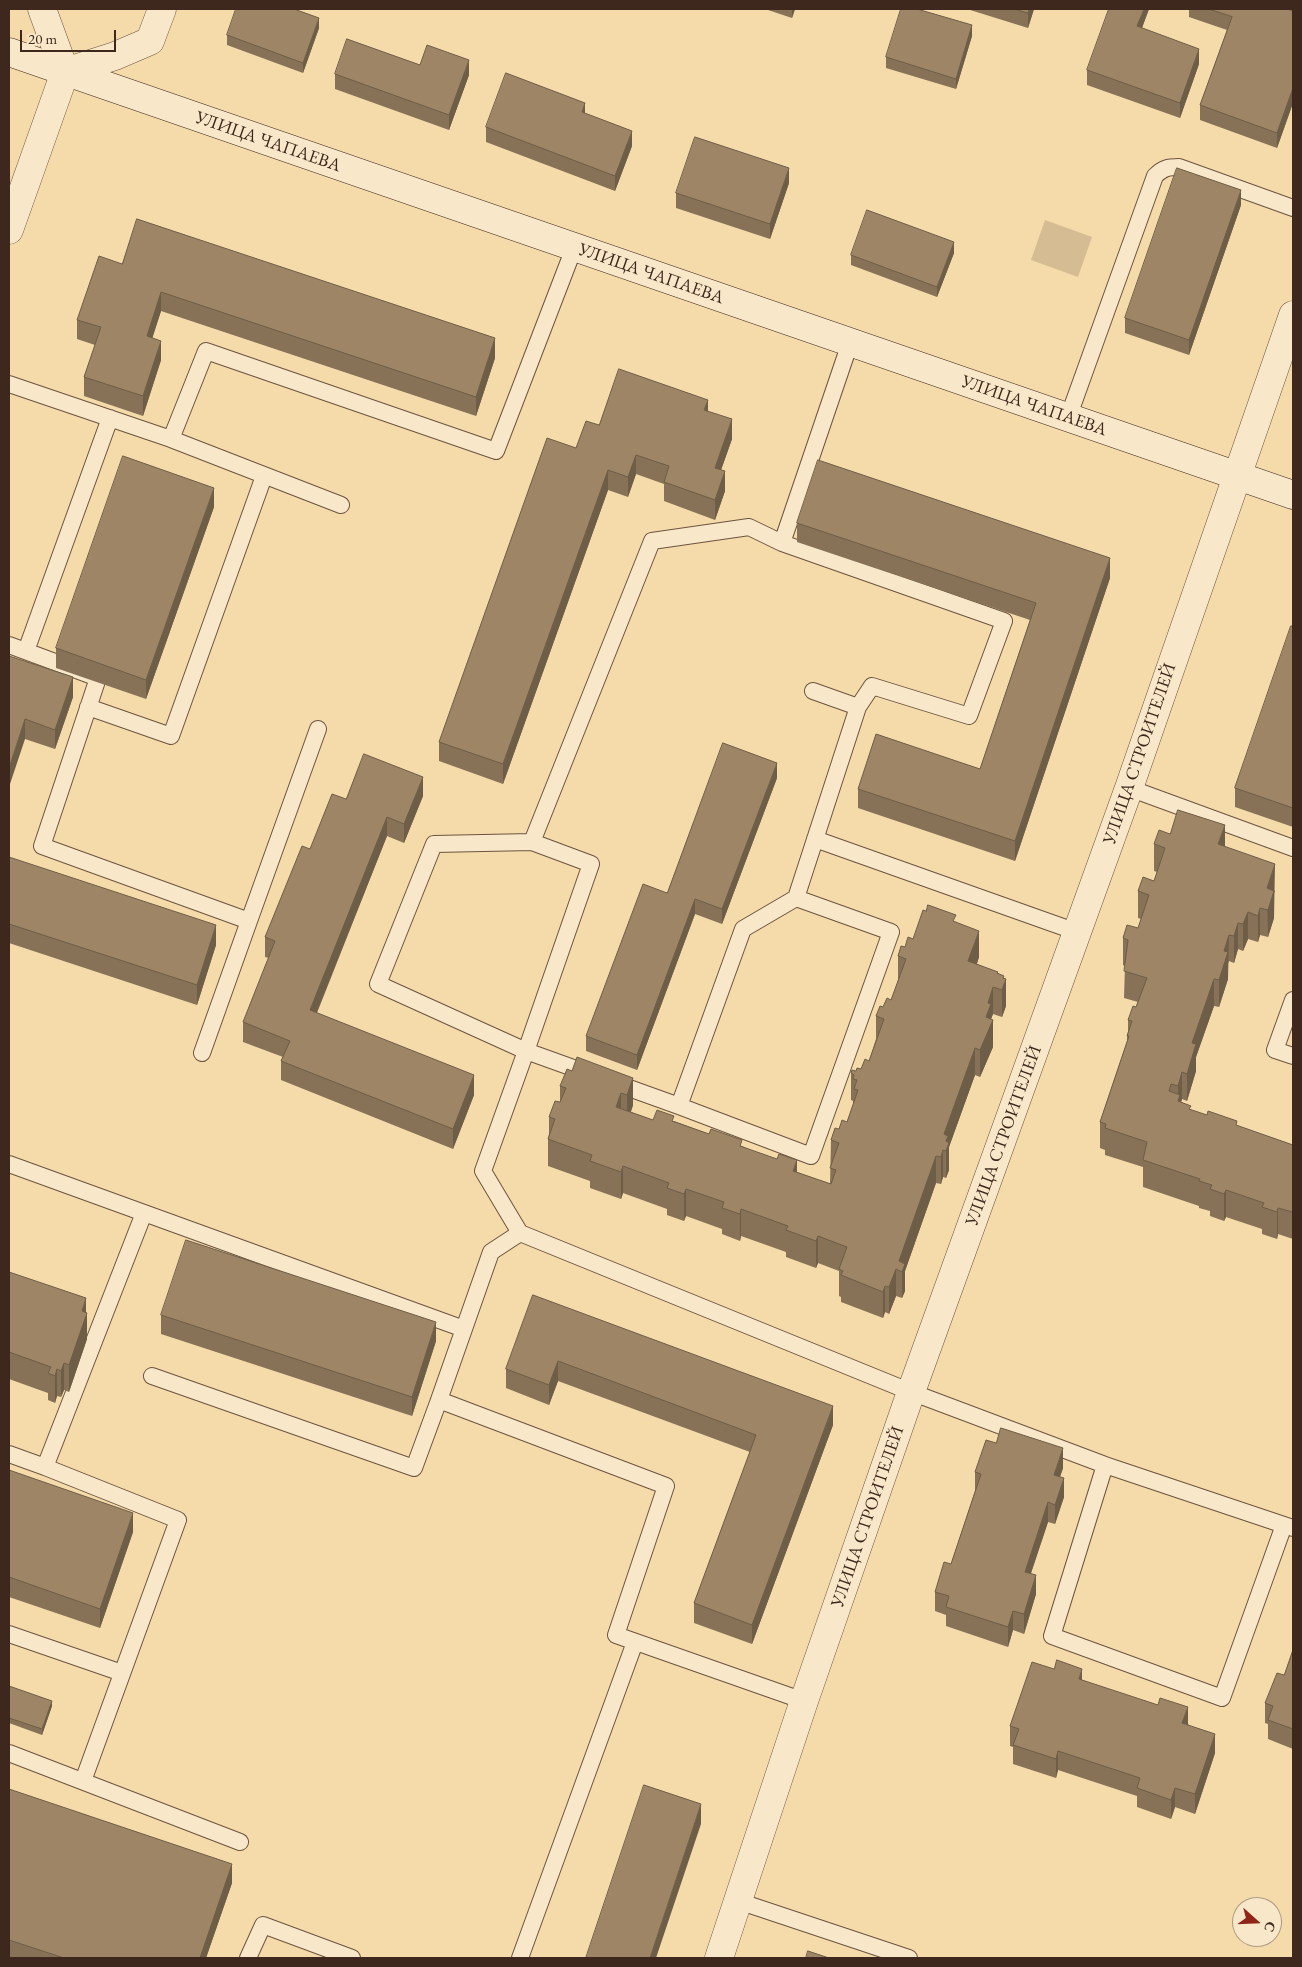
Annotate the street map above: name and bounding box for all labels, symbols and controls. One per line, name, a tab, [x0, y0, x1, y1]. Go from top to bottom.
scale bar	[22, 20, 119, 52]
text: 20 m	[28, 29, 57, 48]
street label: УЛИЦА ЧАПАЕВА	[192, 107, 344, 177]
street label: УЛИЦА ЧАПАЕВА	[575, 239, 727, 309]
street label: УЛИЦА ЧАПАЕВА	[958, 371, 1110, 441]
street label: УЛИЦА СТРОИТЕЛЕЙ	[1099, 661, 1181, 847]
street label: УЛИЦА СТРОИТЕЛЕЙ	[961, 1043, 1047, 1229]
street label: УЛИЦА СТРОИТЕЛЕЙ	[827, 1424, 909, 1610]
north arrow	[1232, 1897, 1282, 1947]
text: С	[1260, 1919, 1280, 1935]

